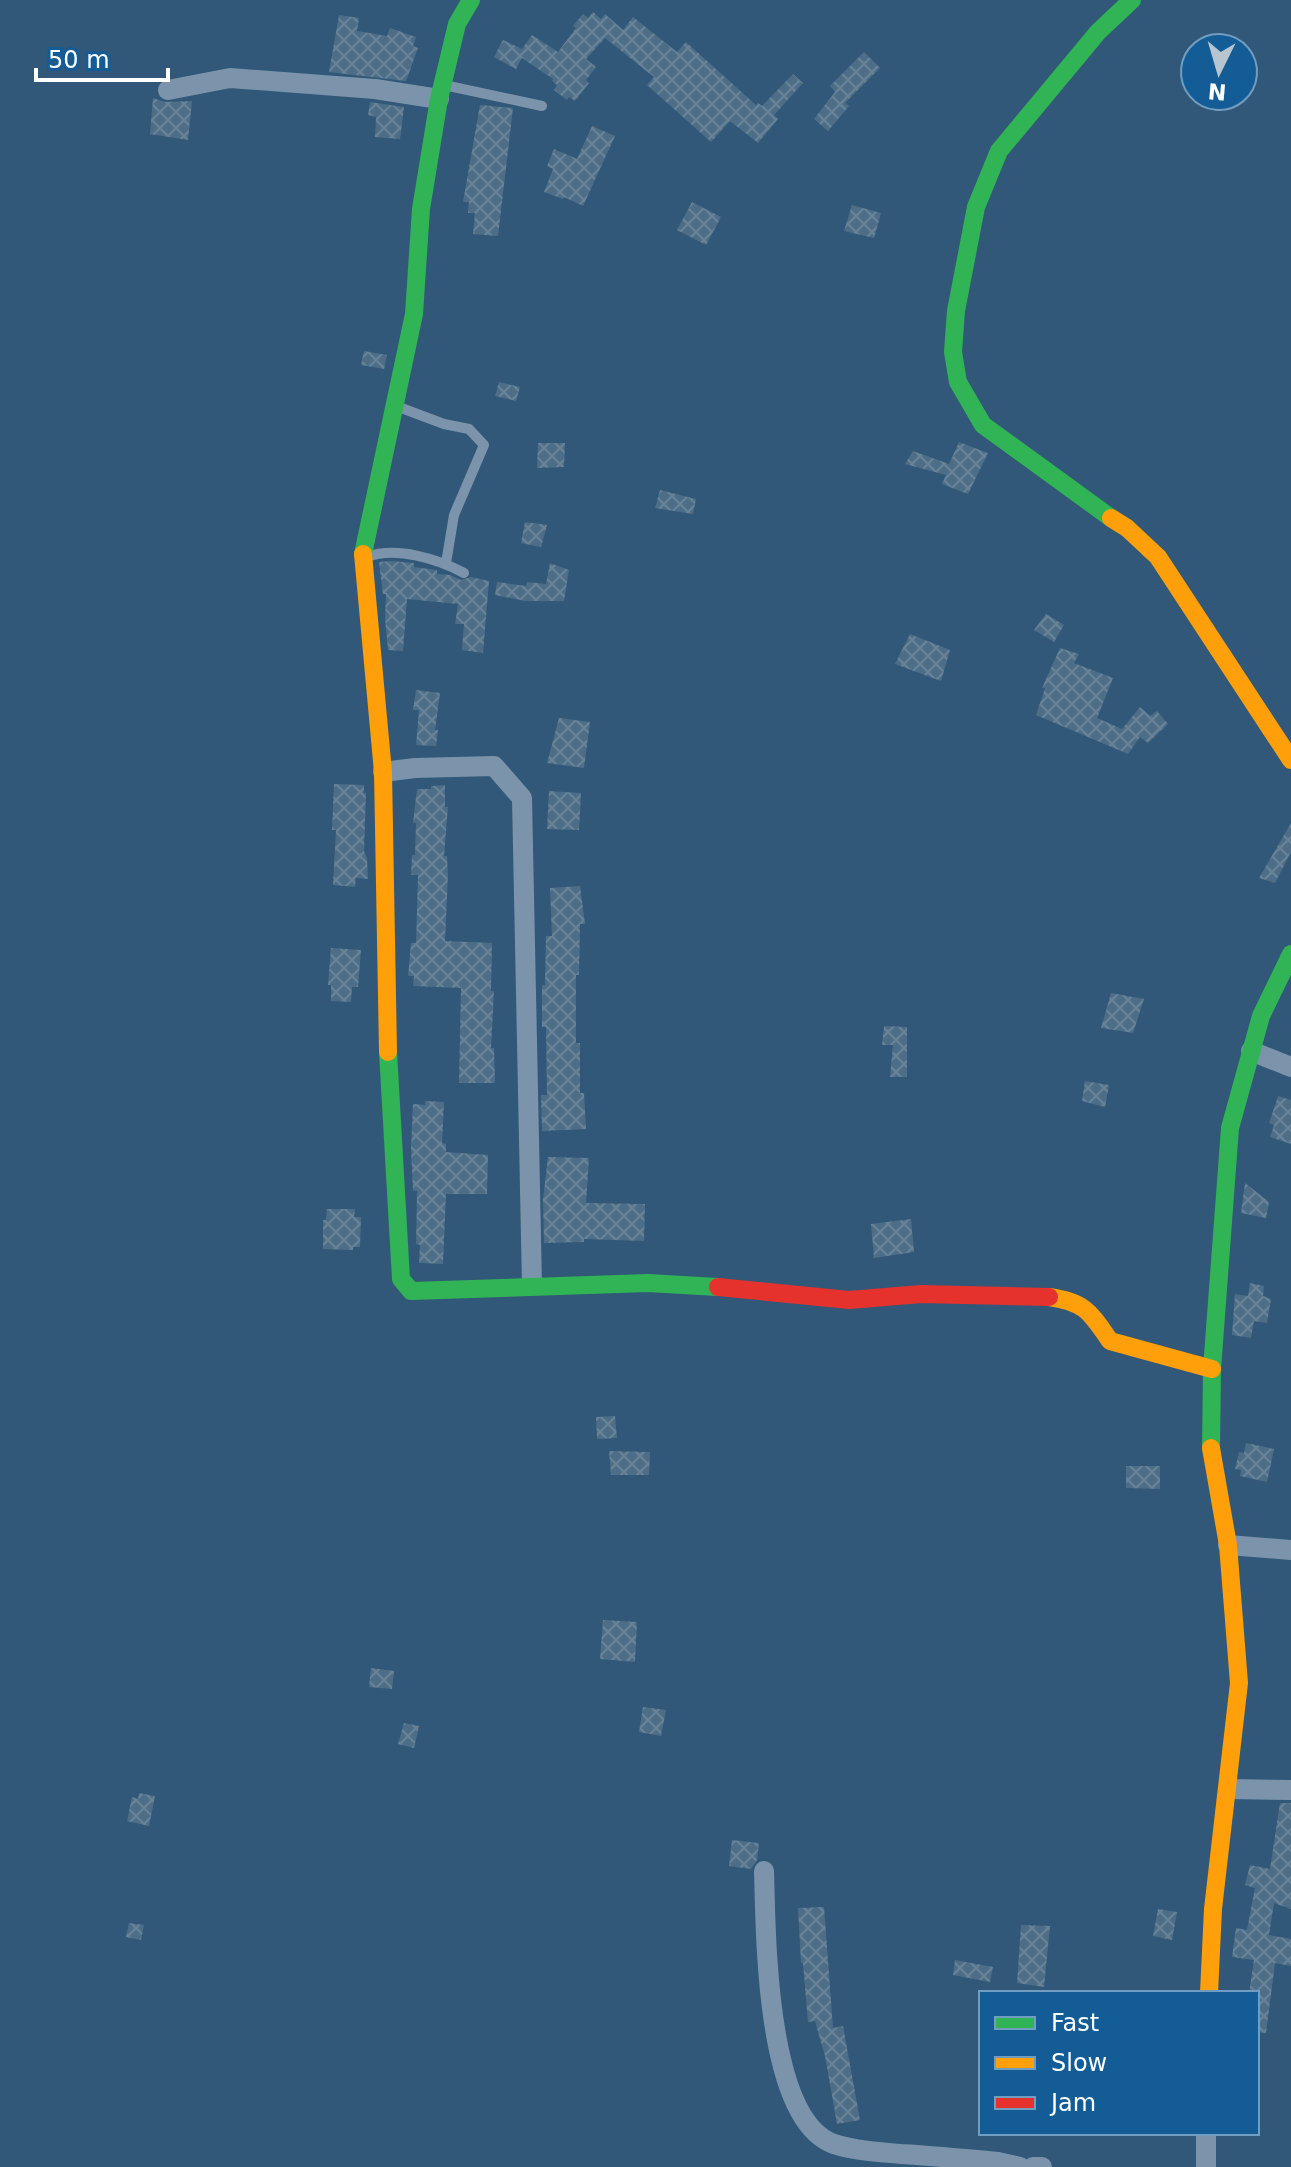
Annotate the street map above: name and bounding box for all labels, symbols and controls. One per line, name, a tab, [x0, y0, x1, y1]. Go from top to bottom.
scale bar	[36, 32, 168, 82]
north arrow	[1179, 32, 1259, 112]
text: 50 m	[48, 46, 110, 74]
text: N	[1207, 78, 1228, 105]
legend	[979, 1991, 1259, 2135]
text: Fast	[1051, 2009, 1099, 2037]
text: Slow	[1051, 2049, 1107, 2077]
text: Jam	[1049, 2089, 1096, 2117]

